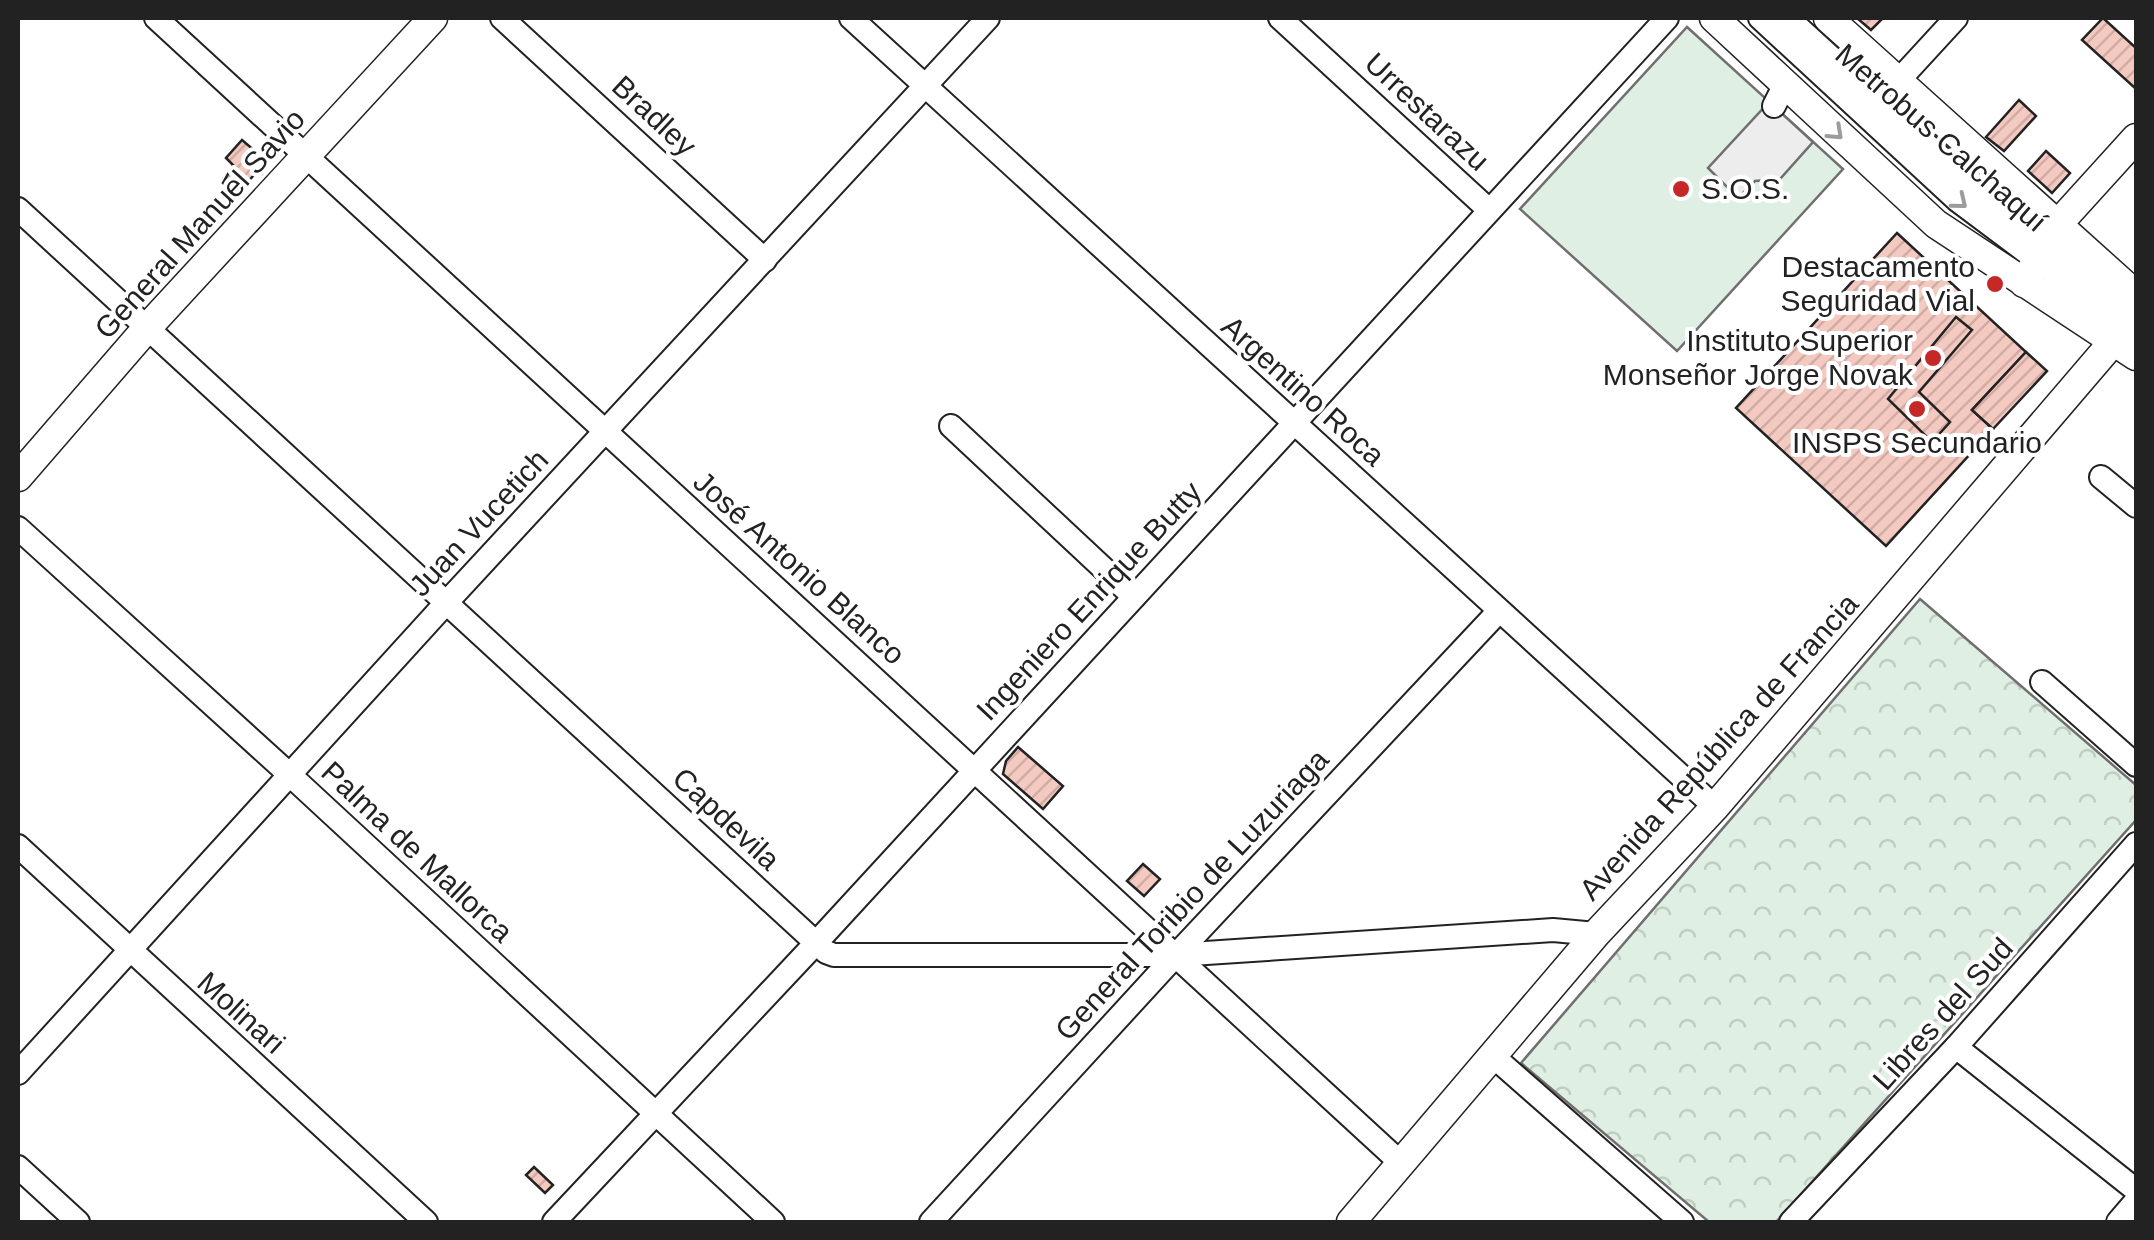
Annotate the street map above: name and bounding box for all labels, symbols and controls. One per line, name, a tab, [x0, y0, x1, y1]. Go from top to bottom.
street label: Metrobus Calchaquí	[1829, 37, 2054, 239]
street label: Urrestarazu	[1359, 46, 1496, 177]
street label: Bradley	[606, 69, 703, 162]
street label: General Manuel Savio	[88, 102, 311, 345]
one-way arrow	[1824, 121, 1843, 139]
place label: S.O.S.	[1701, 172, 1789, 205]
marker: S.O.S.	[1670, 178, 1692, 200]
one-way arrow	[1949, 190, 1967, 208]
place label: Destacamento Seguridad Vial	[1780, 250, 1975, 317]
marker: Destacamento Seguridad Vial	[1984, 273, 2006, 295]
street label: Argentino Roca	[1215, 309, 1391, 472]
place label: Instituto Superior Monseñor Jorge Novak	[1603, 324, 1914, 391]
marker: Instituto Superior Monseñor Jorge Novak	[1922, 347, 1944, 369]
marker: INSPS Secundario	[1906, 398, 1928, 420]
place label: INSPS Secundario	[1792, 426, 2042, 459]
street label: Juan Vucetich	[403, 443, 555, 602]
street label: José Antonio Blanco	[687, 464, 911, 671]
street label: Ingeniero Enrique Butty	[970, 475, 1208, 727]
street label: Avenida República de Francia	[1573, 587, 1865, 906]
street label: General Toribio de Luzuriaga	[1048, 743, 1335, 1047]
street label: Palma de Mallorca	[315, 755, 520, 949]
street label: Capdevila	[666, 761, 787, 876]
street label: Libres del Sud	[1866, 931, 2019, 1096]
street label: Molinari	[191, 965, 291, 1060]

